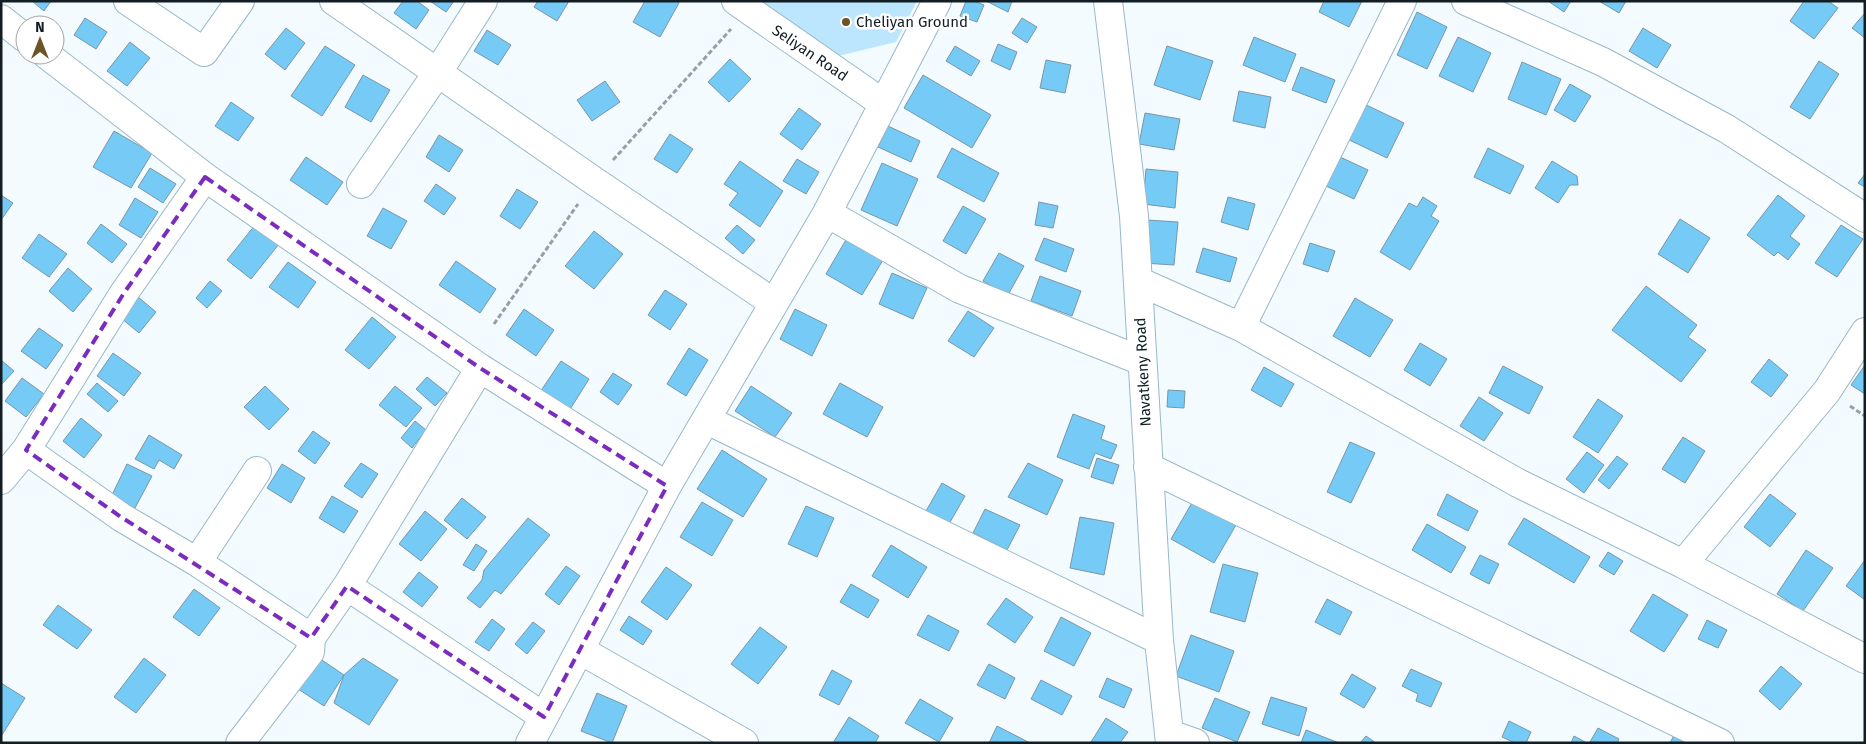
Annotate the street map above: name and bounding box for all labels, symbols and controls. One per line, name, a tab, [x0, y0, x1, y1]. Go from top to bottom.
place label: Cheliyan Ground	[856, 13, 968, 31]
north arrow	[15, 15, 65, 65]
marker: Cheliyan Ground	[840, 16, 852, 28]
text: N	[35, 19, 45, 36]
street label: Seliyan Road	[769, 21, 851, 85]
street label: Navatkeny Road	[1131, 317, 1155, 427]

